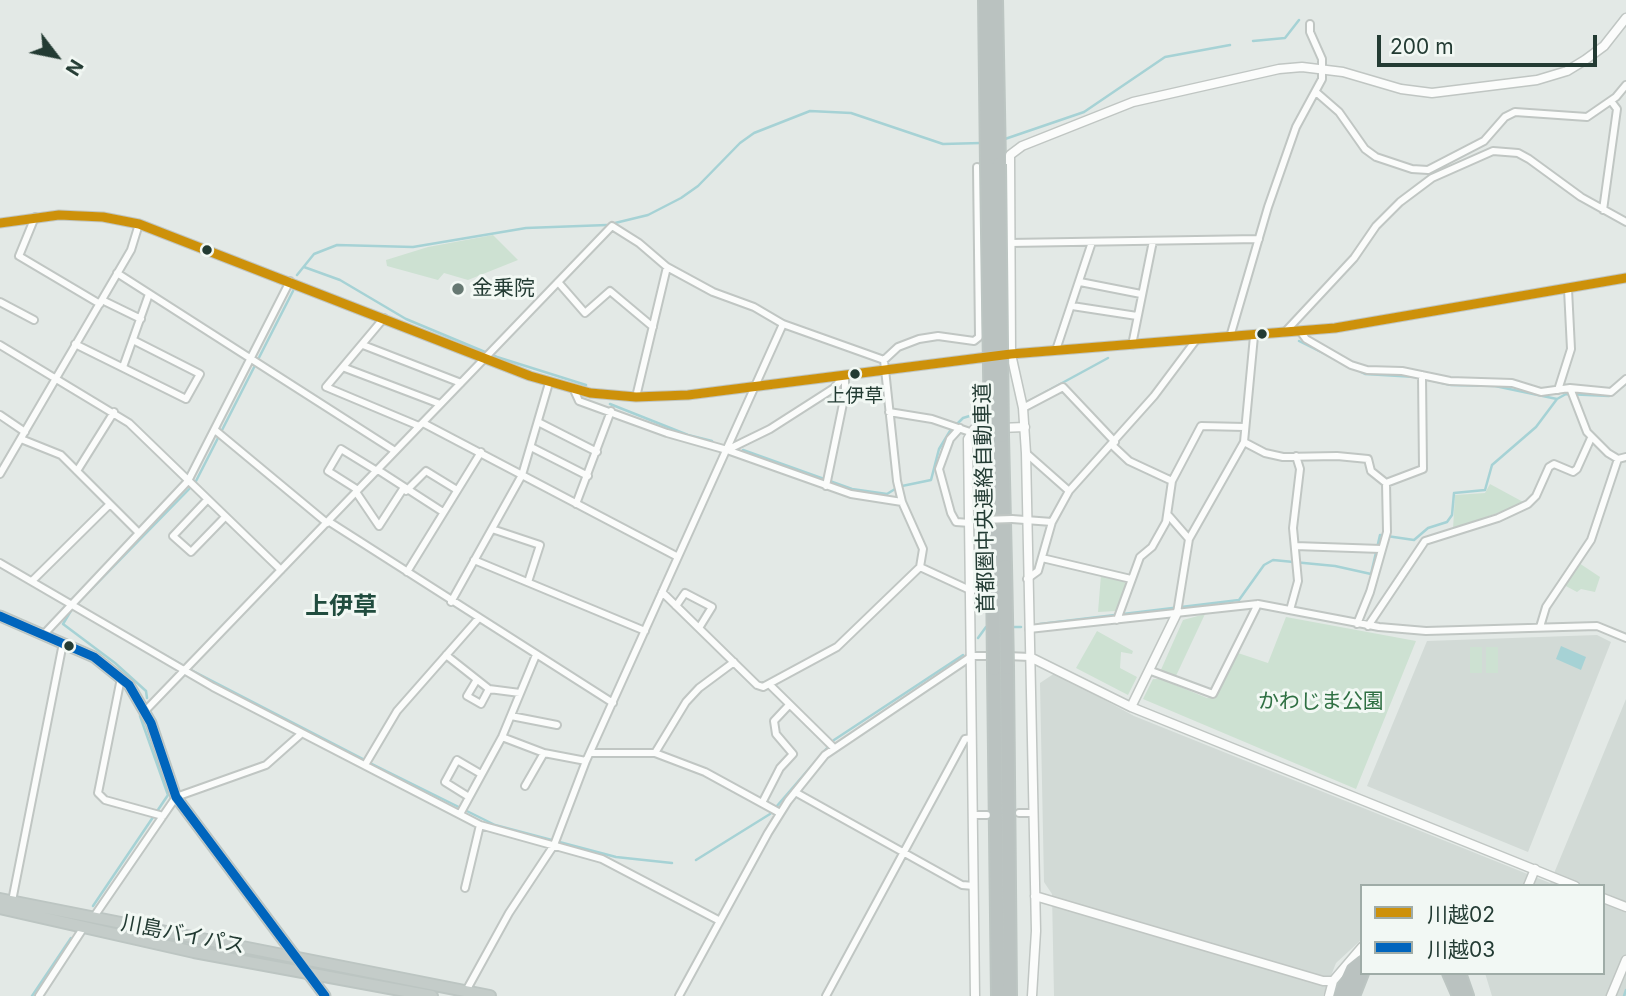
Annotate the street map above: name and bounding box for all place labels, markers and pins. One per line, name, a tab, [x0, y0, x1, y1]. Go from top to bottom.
unlabelled marker	[200, 243, 214, 257]
place label: 金乗院	[472, 276, 535, 302]
marker: 金乗院	[450, 281, 466, 297]
unlabelled marker	[1255, 327, 1269, 341]
marker: 上伊草	[848, 367, 862, 381]
place label: 上伊草	[827, 385, 883, 407]
unlabelled marker	[62, 639, 76, 653]

